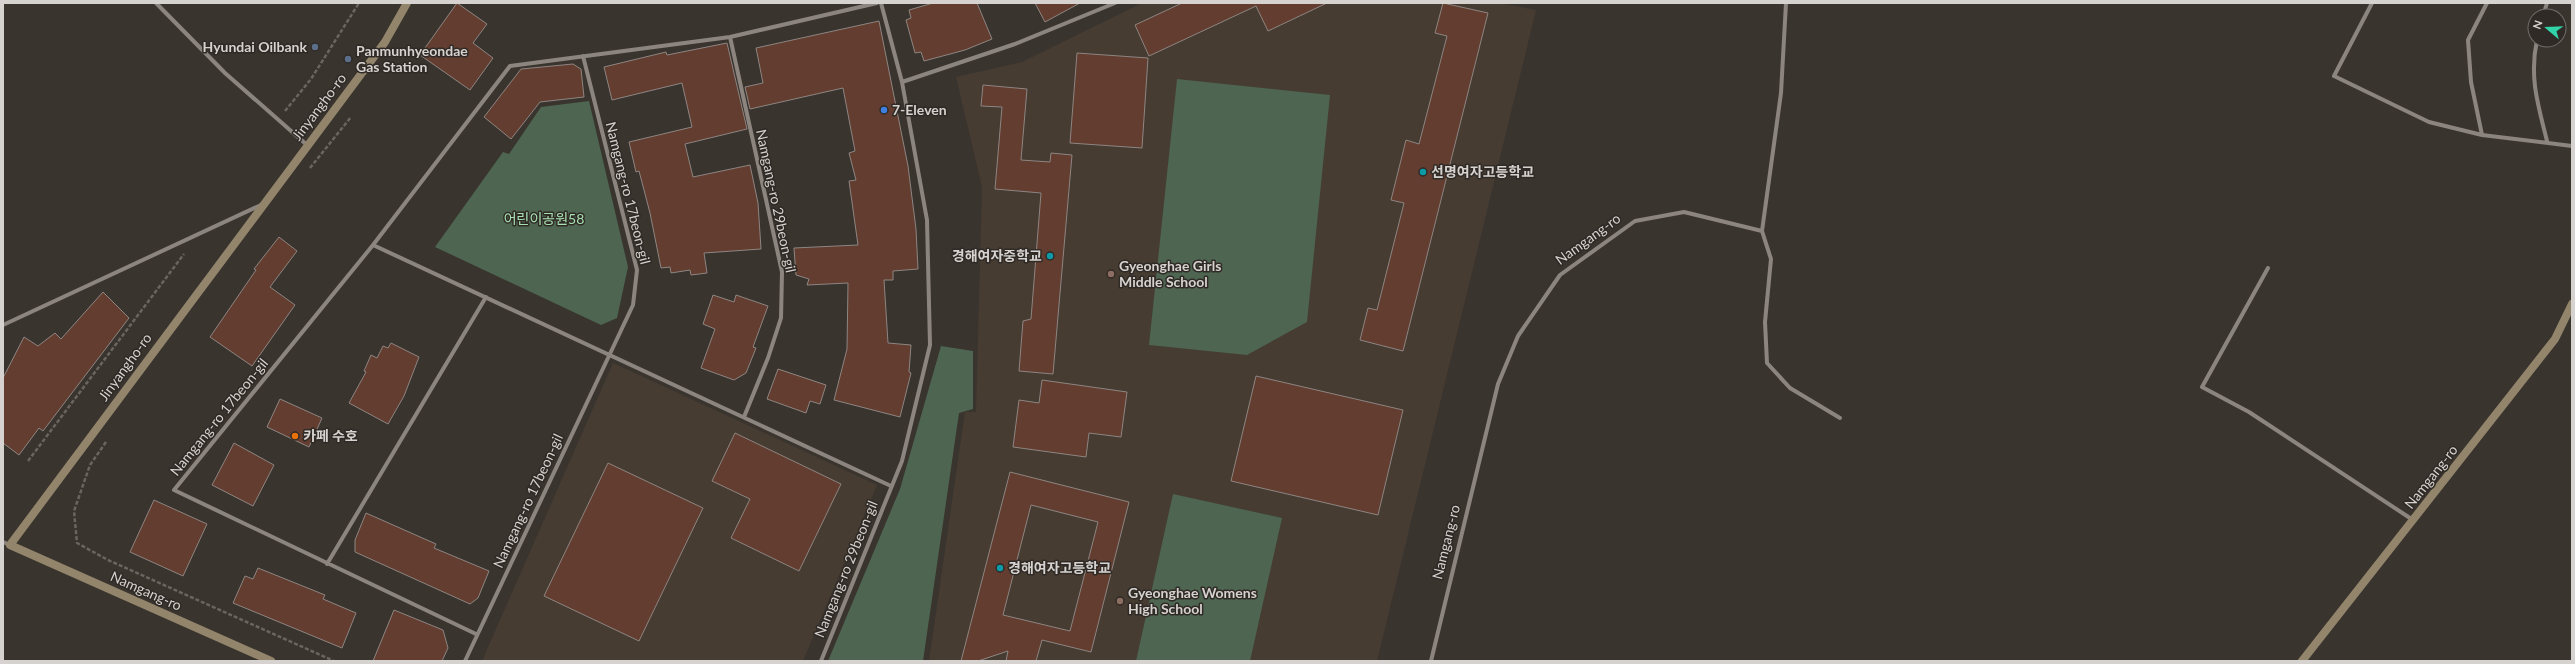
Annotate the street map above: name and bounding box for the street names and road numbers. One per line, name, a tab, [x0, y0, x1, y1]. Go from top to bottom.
street label: Jinyangho-ro	[288, 70, 349, 144]
street label: Namgang-ro 17beon-gil	[603, 120, 654, 266]
street label: Namgang-ro 29beon-gil	[753, 128, 800, 274]
street label: Namgang-ro	[1552, 209, 1624, 268]
street label: Jinyangho-ro	[94, 329, 155, 404]
street label: Namgang-ro 17beon-gil	[166, 355, 271, 479]
street label: Namgang-ro 17beon-gil	[489, 431, 566, 571]
street label: Namgang-ro	[2400, 441, 2461, 512]
street label: Namgang-ro 29beon-gil	[810, 498, 881, 640]
street label: Namgang-ro	[1428, 503, 1463, 581]
street label: Namgang-ro	[108, 567, 185, 614]

